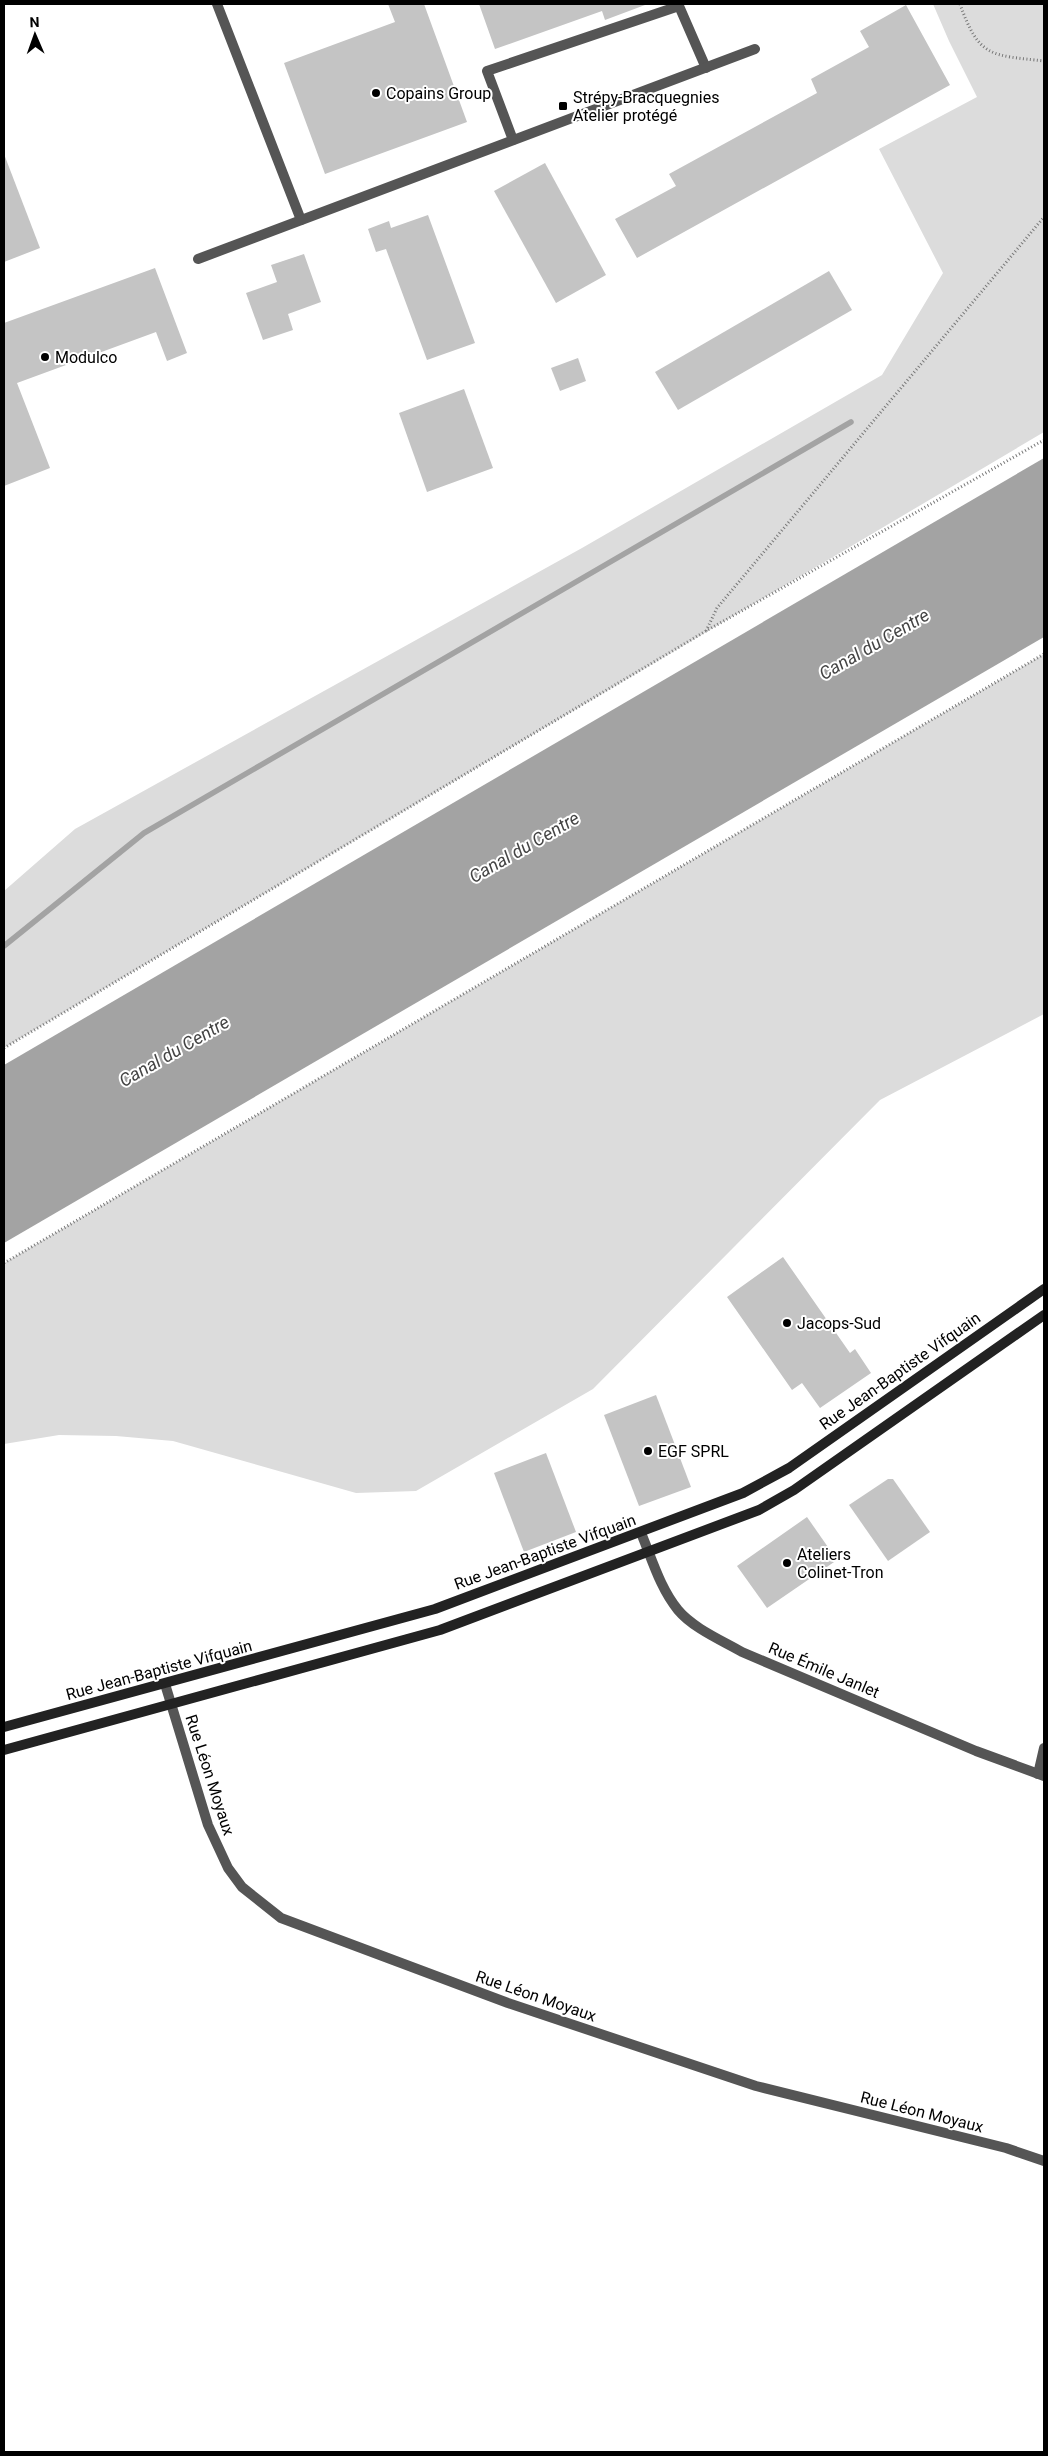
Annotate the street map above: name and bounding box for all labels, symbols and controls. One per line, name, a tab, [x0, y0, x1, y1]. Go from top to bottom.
north arrow	[10, 10, 60, 60]
text: N	[29, 14, 40, 30]
place label: Copains Group	[386, 84, 491, 103]
marker: Copains Group	[370, 87, 382, 99]
place label: Strépy-Bracquegnies Atelier protégé	[573, 88, 719, 125]
marker: Strépy-Bracquegnies Atelier protégé	[557, 100, 569, 112]
place label: Modulco	[55, 348, 117, 367]
marker: Modulco	[39, 351, 51, 363]
water label: Canal du Centre	[815, 604, 933, 684]
water label: Canal du Centre	[465, 807, 583, 887]
water label: Canal du Centre	[115, 1011, 233, 1091]
street label: Rue Jean-Baptiste Vifquain	[816, 1308, 984, 1434]
place label: Jacops-Sud	[797, 1314, 881, 1333]
marker: Jacops-Sud	[781, 1317, 793, 1329]
place label: EGF SPRL	[658, 1442, 729, 1461]
marker: EGF SPRL	[642, 1445, 654, 1457]
street label: Rue Jean-Baptiste Vifquain	[452, 1510, 638, 1594]
place label: Ateliers Colinet-Tron	[797, 1545, 883, 1582]
marker: Ateliers Colinet-Tron	[781, 1557, 793, 1569]
street label: Rue Jean-Baptiste Vifquain	[64, 1636, 254, 1704]
street label: Rue Émile Janlet	[766, 1638, 882, 1702]
street label: Rue Léon Moyaux	[181, 1712, 239, 1838]
street label: Rue Léon Moyaux	[473, 1966, 599, 2026]
street label: Rue Léon Moyaux	[859, 2088, 986, 2136]

